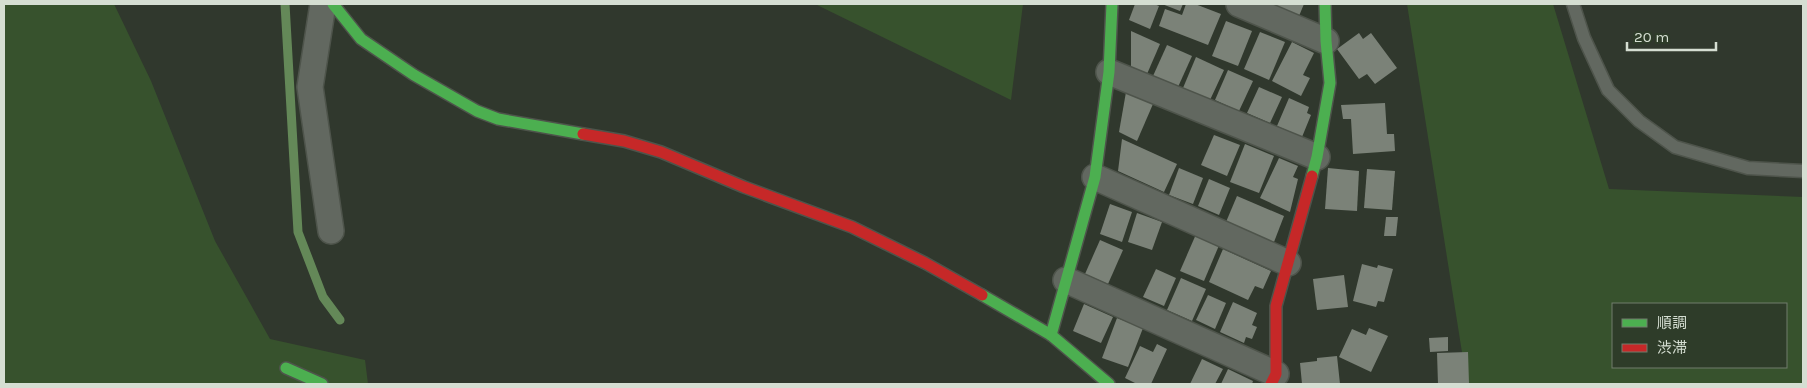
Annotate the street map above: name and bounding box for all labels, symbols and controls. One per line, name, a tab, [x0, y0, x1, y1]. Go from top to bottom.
scale bar	[1627, 20, 1716, 52]
text: 20 m	[1634, 28, 1669, 46]
legend	[1612, 303, 1787, 368]
text: 順調	[1657, 314, 1687, 332]
text: 渋滞	[1657, 339, 1687, 357]

